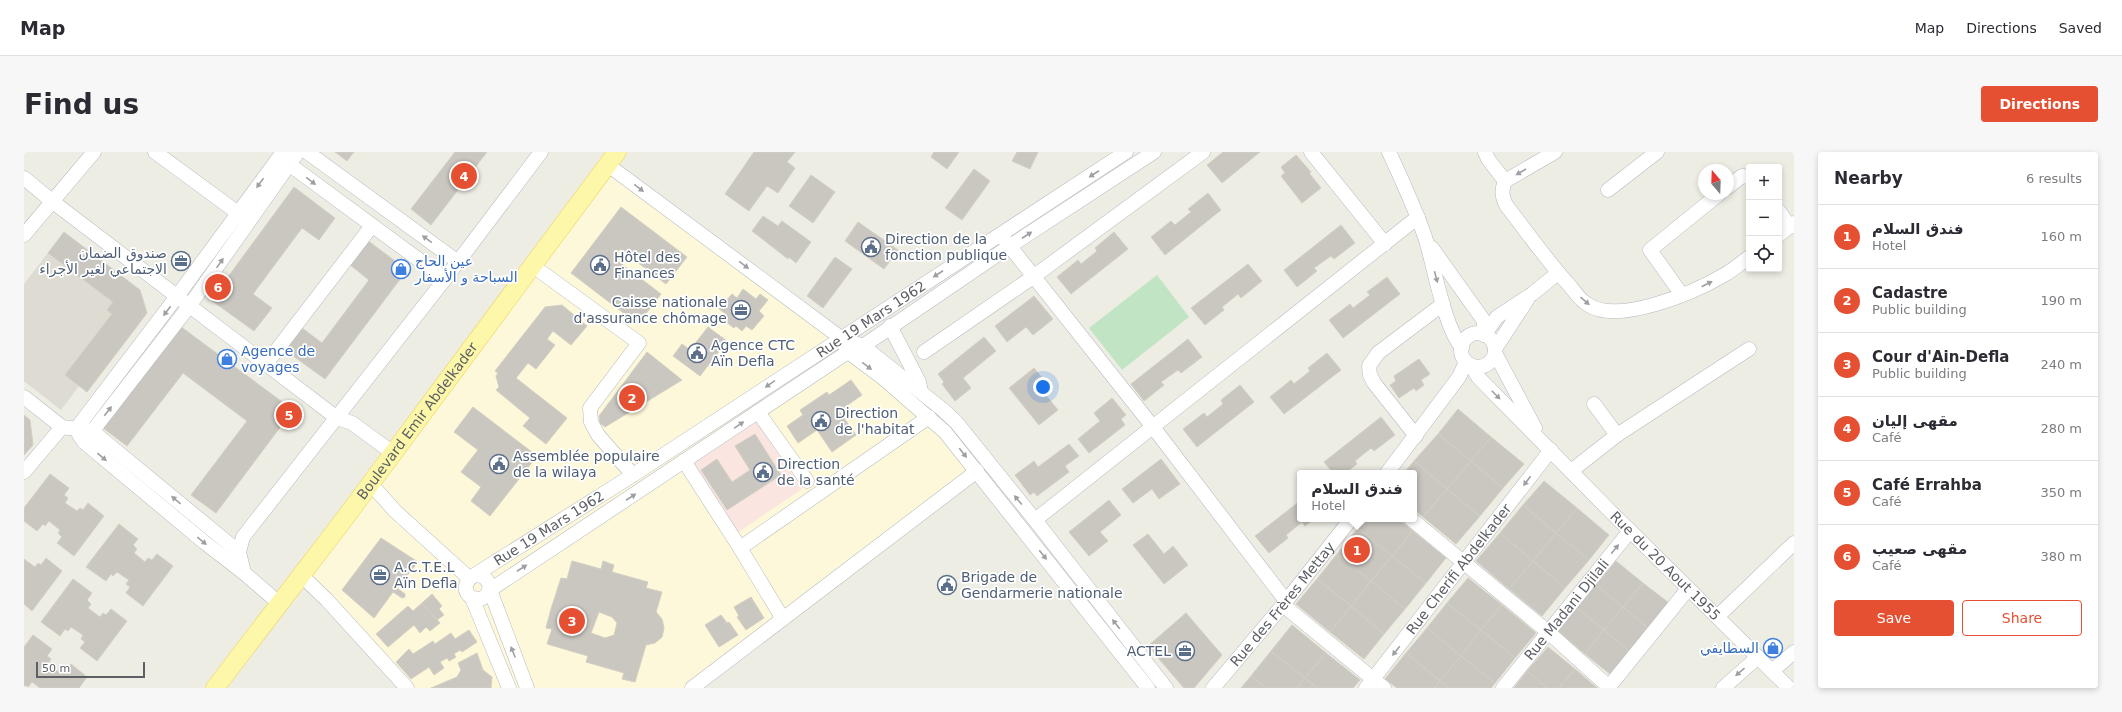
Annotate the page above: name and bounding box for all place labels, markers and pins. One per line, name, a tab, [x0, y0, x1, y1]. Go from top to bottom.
pin: 4	[451, 161, 477, 191]
place label: Direction de la fonction publique	[885, 231, 1007, 263]
public building icon: Direction de la fonction publique	[860, 236, 882, 258]
place label: صندوق الضمان الاجتماعي لغير الأجراء	[39, 245, 167, 278]
place label: Hôtel des Finances	[614, 249, 680, 281]
office icon: صندوق الضمان الاجتماعي لغير الأجراء	[170, 250, 192, 272]
place label: عين الحاج السباحة و الأسفار	[414, 253, 518, 286]
public building icon: Hôtel des Finances	[589, 254, 611, 276]
shop icon: عين الحاج السباحة و الأسفار	[390, 258, 412, 280]
pin: 6	[205, 272, 231, 302]
place label: Caisse nationale d'assurance chômage	[573, 294, 727, 326]
office icon: Caisse nationale d'assurance chômage	[730, 299, 752, 321]
place label: Agence CTC Aïn Defla	[711, 337, 795, 369]
public building icon: Agence CTC Aïn Defla	[686, 342, 708, 364]
place label: Agence de voyages	[241, 343, 315, 375]
shop icon: Agence de voyages	[216, 348, 238, 370]
pin: 2	[619, 383, 645, 413]
pin: 5	[276, 400, 302, 430]
place label: Direction de l'habitat	[835, 405, 915, 437]
public building icon: Direction de l'habitat	[810, 410, 832, 432]
place label: Assemblée populaire de la wilaya	[513, 448, 660, 480]
public building icon: Assemblée populaire de la wilaya	[488, 453, 510, 475]
place label: Direction de la santé	[777, 456, 855, 488]
public building icon: Direction de la santé	[752, 461, 774, 483]
pin: 1	[1344, 535, 1370, 565]
place label: A.C.T.E.L Aïn Defla	[394, 559, 458, 591]
office icon: A.C.T.E.L Aïn Defla	[369, 564, 391, 586]
place label: Brigade de Gendarmerie nationale	[961, 569, 1123, 601]
public building icon: Brigade de Gendarmerie nationale	[936, 574, 958, 596]
pin: 3	[559, 606, 585, 636]
shop icon: السطايفي	[1762, 637, 1784, 659]
office icon: ACTEL	[1174, 640, 1196, 662]
place label: السطايفي	[1700, 640, 1759, 657]
place label: ACTEL	[1127, 643, 1171, 659]

